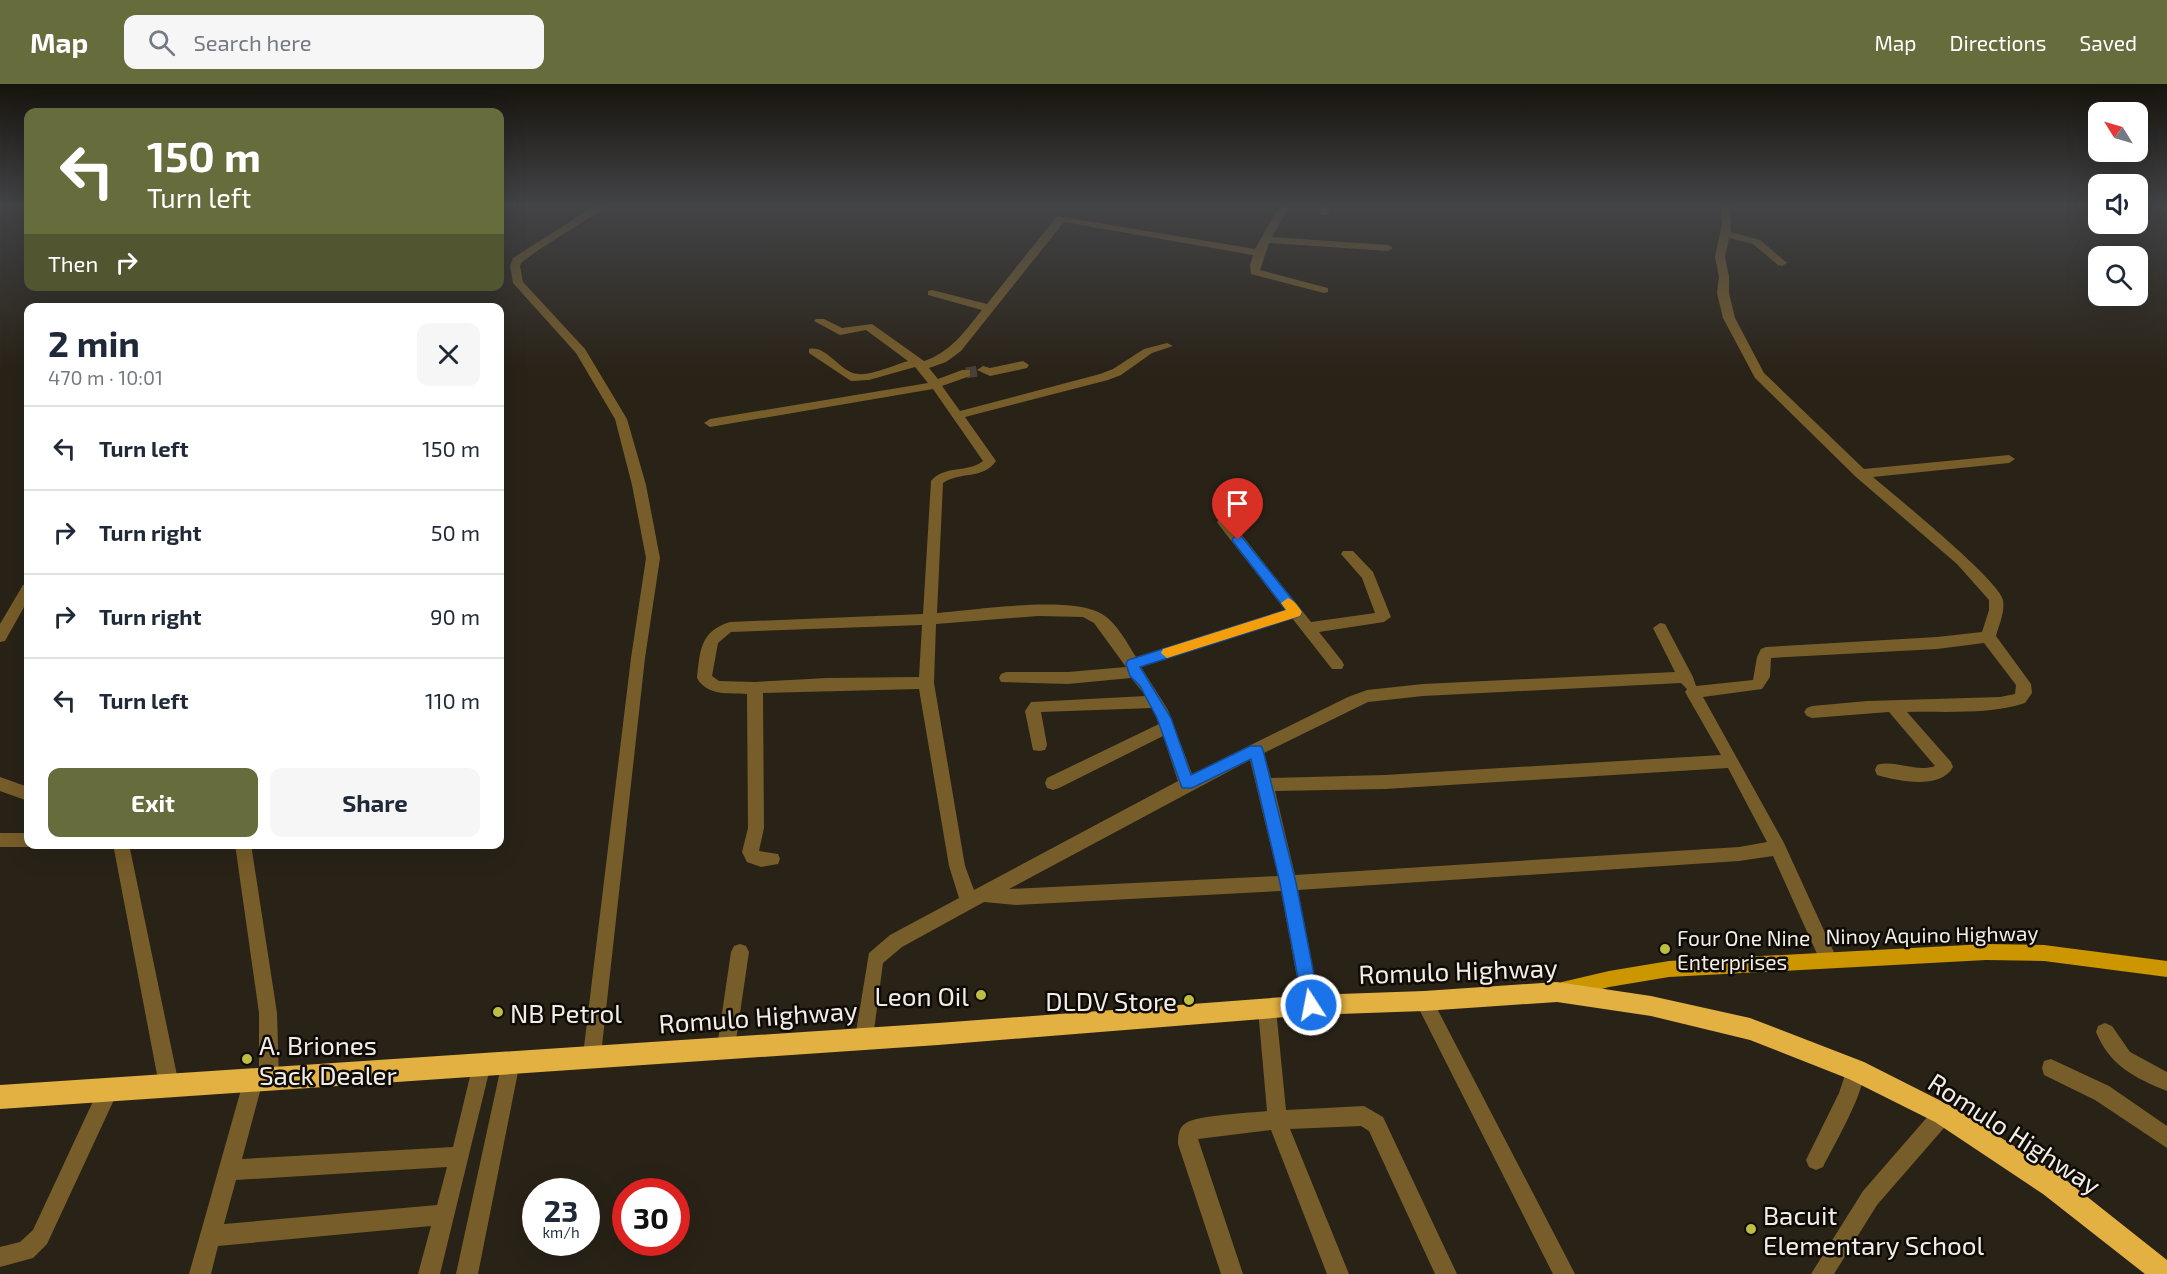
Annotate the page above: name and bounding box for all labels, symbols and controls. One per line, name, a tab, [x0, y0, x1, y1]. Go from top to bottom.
search box	[124, 15, 544, 69]
text: Map	[30, 25, 88, 59]
icon: search	[145, 26, 178, 59]
text: Search here	[193, 29, 312, 55]
text: Map	[1874, 30, 1917, 55]
text: Directions	[1950, 30, 2046, 55]
text: Saved	[2079, 30, 2137, 55]
north arrow	[2088, 102, 2148, 162]
map controls	[2088, 102, 2148, 306]
text: 150 m	[147, 130, 261, 180]
icon: left	[48, 132, 126, 210]
button: sound	[2088, 174, 2148, 234]
text: Turn left	[147, 181, 251, 213]
icon: right	[110, 246, 143, 279]
button: search	[2088, 246, 2148, 306]
text: Then	[48, 250, 98, 276]
text: 2 min	[48, 321, 140, 364]
button: close	[417, 323, 480, 386]
text: 470 m · 10:01	[48, 365, 163, 389]
icon: left	[48, 432, 81, 465]
text: Turn left	[99, 435, 188, 461]
text: 150 m	[422, 435, 480, 461]
pin	[1212, 478, 1263, 540]
icon: arrive	[1221, 487, 1254, 520]
icon: right	[48, 516, 81, 549]
text: Turn right	[99, 519, 201, 545]
text: 50 m	[431, 519, 480, 545]
icon: right	[48, 600, 81, 633]
text: Turn right	[99, 603, 201, 629]
text: 90 m	[430, 603, 480, 629]
icon: left	[48, 684, 81, 717]
text: Turn left	[99, 687, 188, 713]
text: 110 m	[425, 687, 480, 713]
button: Exit	[48, 768, 258, 837]
button: Share	[270, 768, 480, 837]
street label: Ninoy Aquino Highway	[1825, 920, 2039, 948]
place label: Four One Nine Enterprises	[1677, 925, 1810, 974]
marker: Four One Nine Enterprises	[1658, 942, 1672, 956]
street label: Romulo Highway	[1358, 951, 1558, 989]
position arrow	[1279, 973, 1343, 1037]
place label: Leon Oil	[875, 980, 969, 1011]
place label: DLDV Store	[1045, 985, 1177, 1016]
marker: Leon Oil	[974, 988, 988, 1002]
marker: DLDV Store	[1182, 993, 1196, 1007]
street label: Romulo Highway	[657, 994, 859, 1038]
place label: NB Petrol	[510, 997, 622, 1028]
marker: NB Petrol	[491, 1005, 505, 1019]
place label: A. Briones Sack Dealer	[259, 1029, 397, 1090]
marker: A. Briones Sack Dealer	[240, 1052, 254, 1066]
street label: Romulo Highway	[1923, 1066, 2107, 1200]
speed limit sign: 30	[612, 1178, 690, 1256]
text: 23	[544, 1192, 578, 1228]
place label: Bacuit Elementary School	[1763, 1199, 1985, 1260]
marker: Bacuit Elementary School	[1744, 1222, 1758, 1236]
text: km/h	[542, 1223, 580, 1241]

